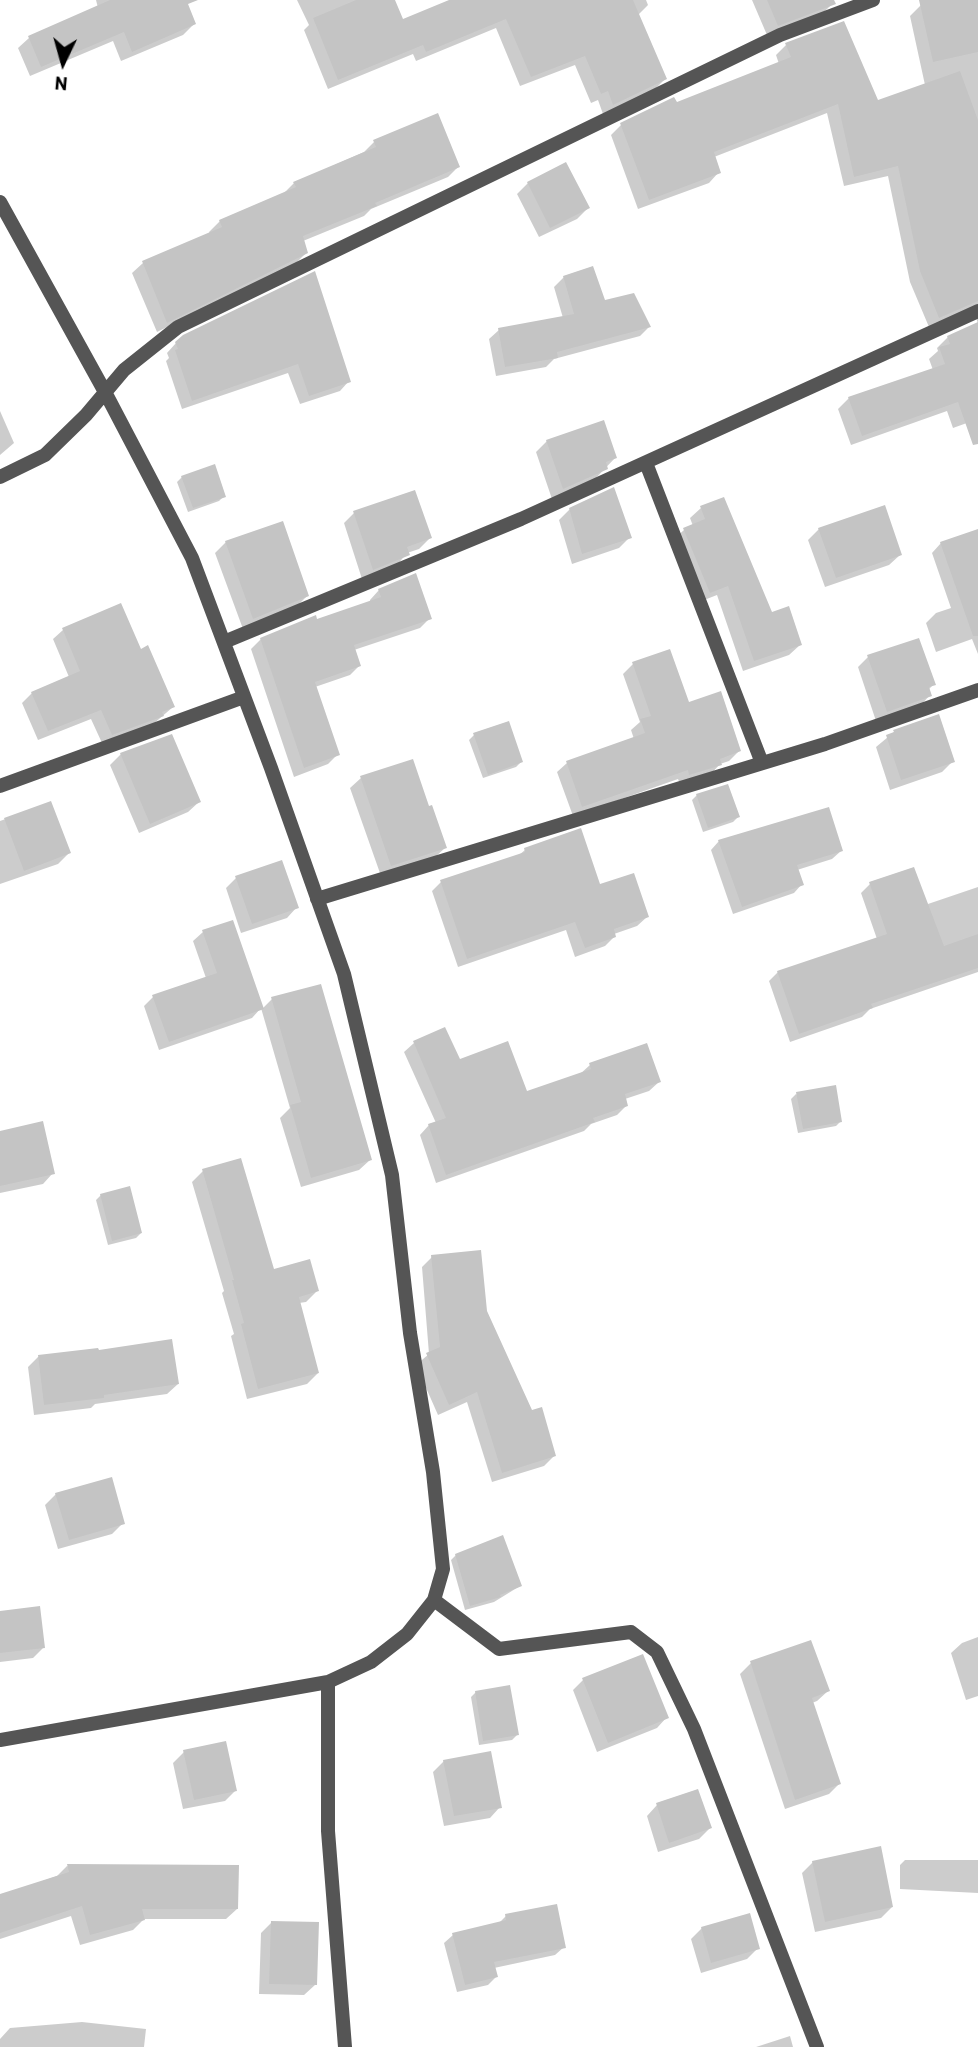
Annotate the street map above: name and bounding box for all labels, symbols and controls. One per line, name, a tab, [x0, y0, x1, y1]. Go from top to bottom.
north arrow	[28, 28, 98, 98]
text: N	[54, 72, 68, 96]

